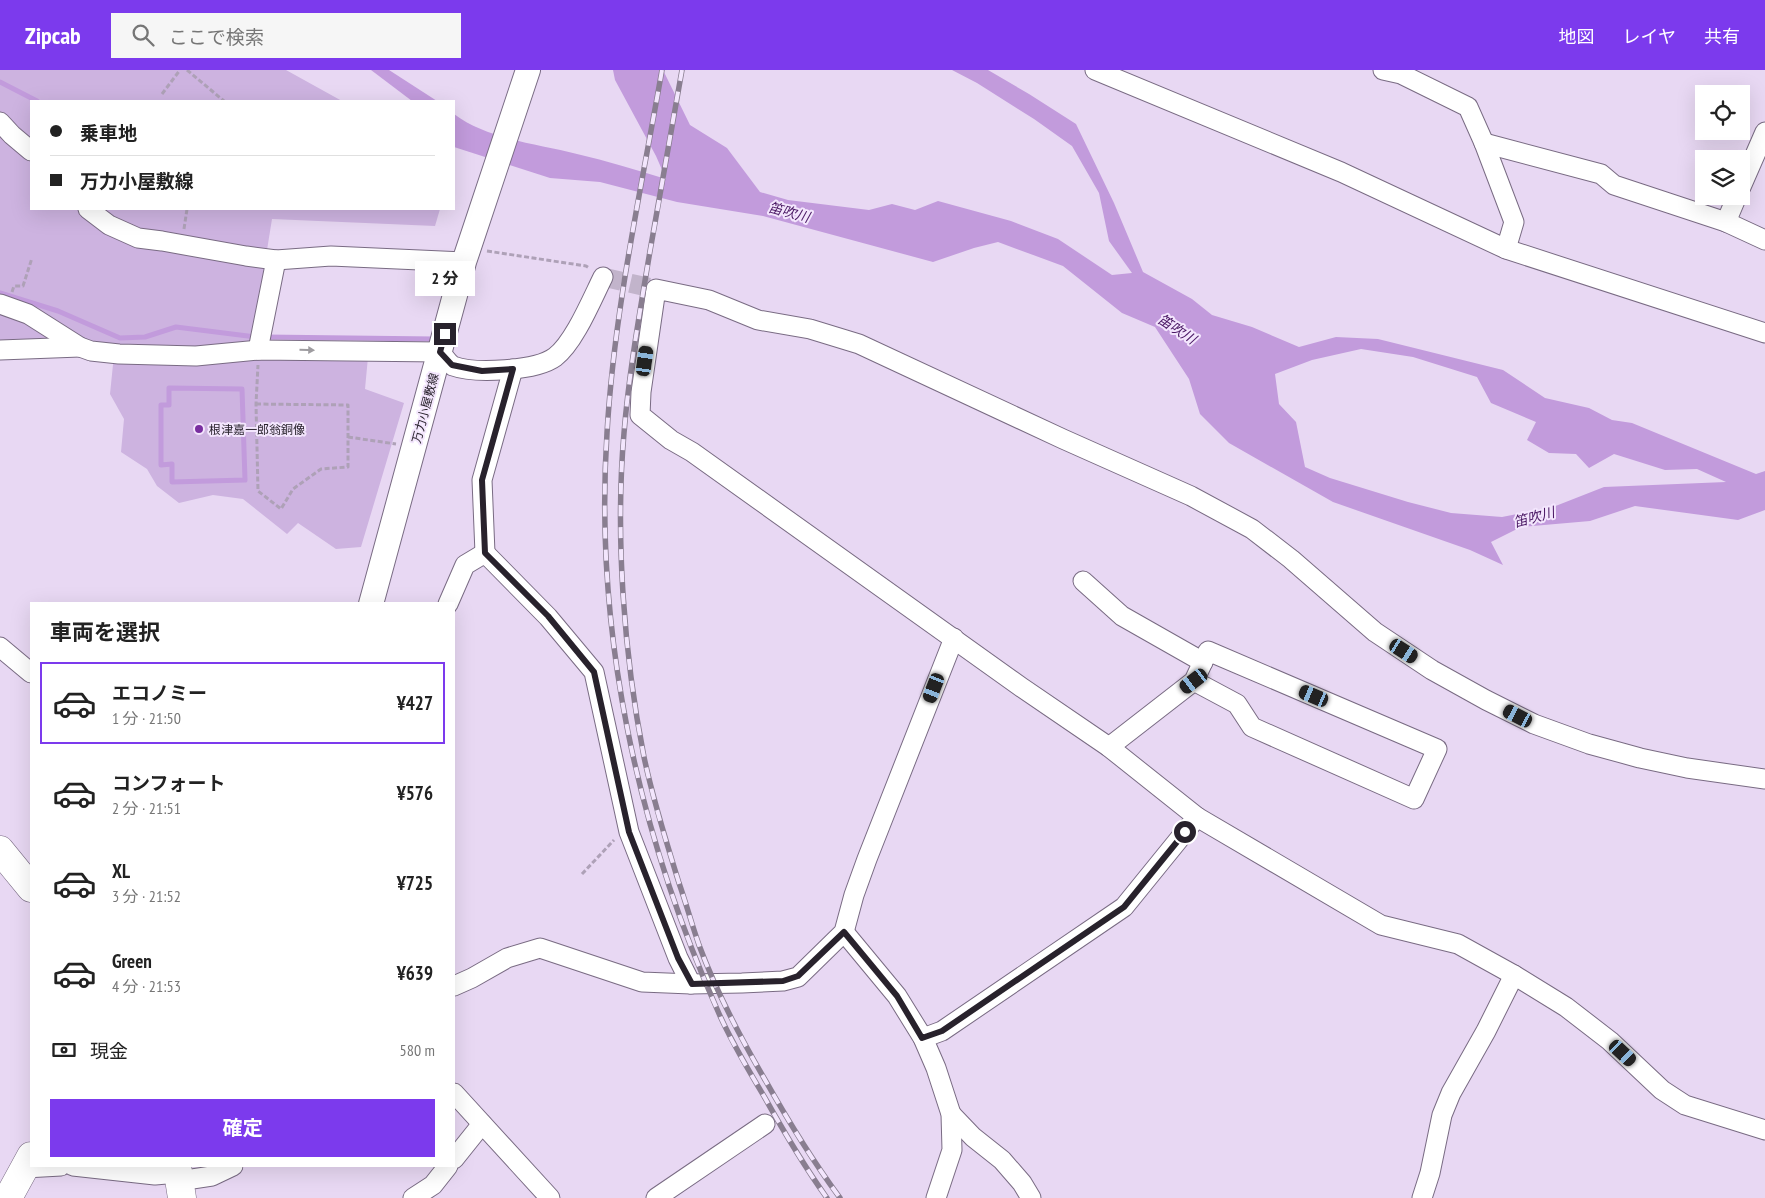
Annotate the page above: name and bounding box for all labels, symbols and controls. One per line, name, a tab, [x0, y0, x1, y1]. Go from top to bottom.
search box	[111, 13, 461, 58]
text: Zipcab	[25, 20, 81, 51]
icon: search	[129, 21, 157, 49]
text: ここで検索	[169, 25, 264, 49]
text: 地図	[1559, 25, 1595, 48]
text: レイヤ	[1623, 25, 1676, 48]
text: 共有	[1704, 25, 1740, 48]
map controls	[1695, 85, 1750, 205]
button: locate	[1695, 85, 1750, 140]
text: 乗車地	[80, 121, 137, 145]
button: layers	[1695, 150, 1750, 205]
text: 万力小屋敷線	[80, 169, 194, 193]
water label: 笛吹川	[766, 198, 814, 227]
callout: 2 分	[415, 262, 475, 296]
text: 2 分	[432, 268, 458, 288]
water label: 笛吹川	[1154, 310, 1201, 349]
route end	[434, 323, 456, 345]
car	[635, 345, 654, 377]
one-way arrow	[299, 347, 315, 355]
street label: 万力小屋敷線	[408, 371, 442, 445]
place label: 根津嘉一郎翁銅像	[209, 422, 305, 437]
marker: 根津嘉一郎翁銅像	[193, 423, 205, 435]
water label: 笛吹川	[1511, 502, 1559, 531]
text: 車両を選択	[50, 618, 160, 646]
car	[1387, 637, 1420, 665]
car	[1177, 666, 1210, 696]
car	[921, 671, 946, 705]
icon: car	[52, 681, 97, 726]
text: エコノミー	[112, 681, 207, 705]
car	[1297, 683, 1330, 709]
text: ¥427	[397, 691, 433, 715]
car	[1501, 703, 1534, 729]
text: 1 分 · 21:50	[112, 708, 181, 728]
icon: car	[52, 771, 97, 816]
text: コンフォート	[112, 771, 225, 795]
text: ¥576	[397, 781, 433, 805]
text: 2 分 · 21:51	[112, 798, 181, 818]
route start	[1174, 821, 1196, 843]
text: XL	[112, 859, 130, 883]
icon: car	[52, 861, 97, 906]
text: ¥725	[397, 871, 433, 895]
text: 3 分 · 21:52	[112, 886, 181, 906]
text: Green	[112, 949, 152, 973]
icon: car	[52, 951, 97, 996]
text: ¥639	[397, 961, 433, 985]
text: 4 分 · 21:53	[112, 976, 181, 996]
icon: cash	[50, 1036, 78, 1064]
car	[1606, 1037, 1639, 1069]
text: 現金	[90, 1039, 128, 1063]
text: 580 m	[400, 1040, 435, 1060]
button: 確定	[50, 1099, 435, 1157]

